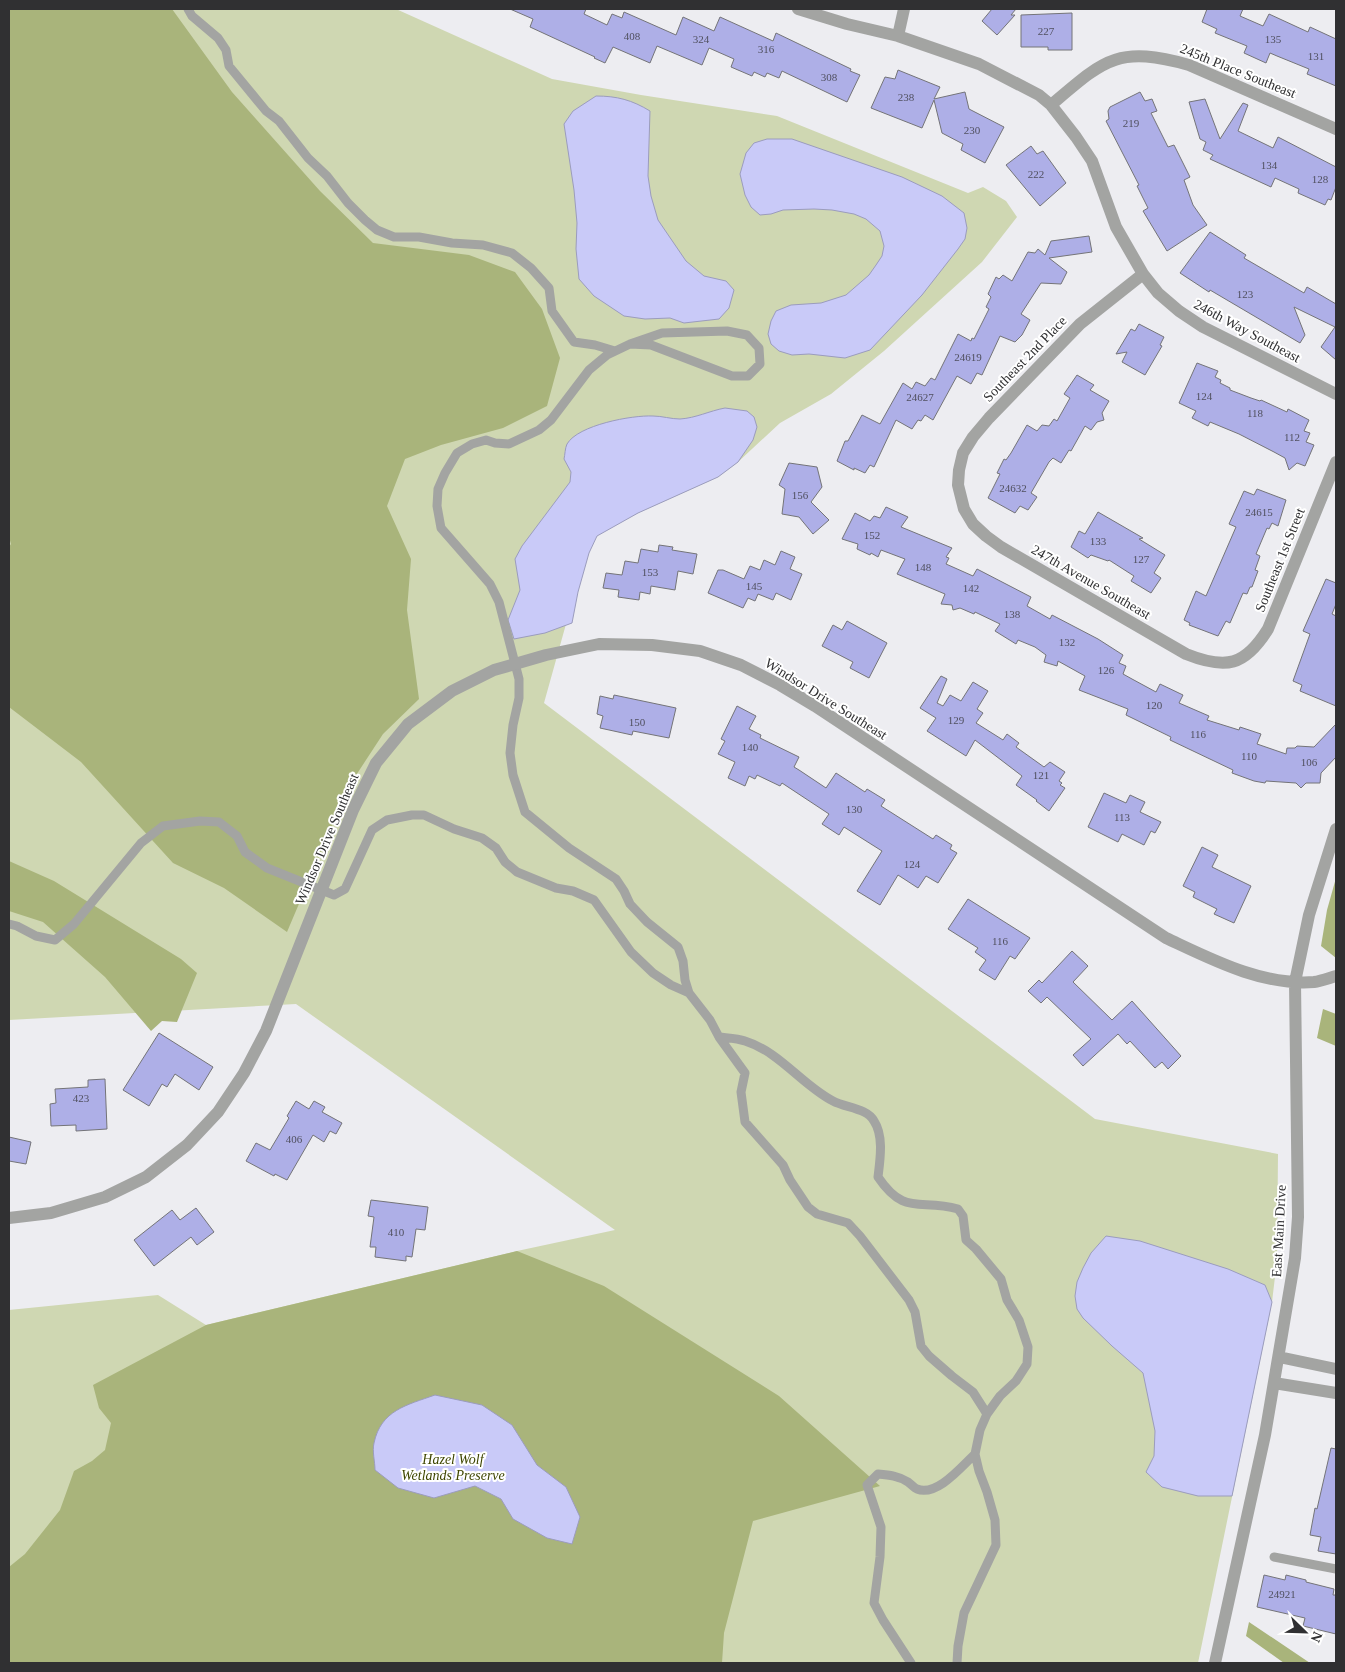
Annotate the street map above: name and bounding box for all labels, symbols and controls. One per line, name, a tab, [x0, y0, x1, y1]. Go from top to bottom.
house number: 227	[1038, 25, 1055, 37]
house number: 408	[624, 30, 641, 42]
house number: 324	[693, 33, 710, 45]
house number: 135	[1265, 33, 1282, 45]
street label: 245th Place Southeast	[1178, 41, 1298, 101]
house number: 316	[758, 43, 775, 55]
house number: 131	[1308, 50, 1324, 62]
house number: 308	[821, 71, 838, 83]
house number: 238	[898, 91, 915, 103]
house number: 219	[1123, 117, 1140, 129]
house number: 230	[964, 124, 981, 136]
house number: 134	[1261, 159, 1278, 171]
house number: 222	[1028, 168, 1044, 180]
house number: 128	[1312, 173, 1329, 185]
house number: 123	[1237, 288, 1254, 300]
street label: 246th Way Southeast	[1191, 297, 1303, 365]
street label: Southeast 2nd Place	[980, 313, 1070, 405]
house number: 24619	[954, 351, 982, 363]
house number: 124	[1196, 390, 1213, 402]
house number: 24627	[906, 391, 934, 403]
house number: 118	[1247, 407, 1264, 419]
house number: 112	[1284, 431, 1300, 443]
house number: 24632	[999, 482, 1027, 494]
house number: 156	[792, 489, 809, 501]
house number: 24615	[1245, 506, 1273, 518]
street label: Southeast 1st Street	[1252, 506, 1308, 614]
house number: 152	[864, 529, 880, 541]
house number: 133	[1090, 535, 1107, 547]
street label: 247th Avenue Southeast	[1029, 542, 1153, 622]
house number: 127	[1133, 553, 1150, 565]
house number: 148	[915, 561, 932, 573]
house number: 153	[642, 566, 659, 578]
house number: 145	[746, 580, 763, 592]
house number: 142	[963, 582, 979, 594]
house number: 138	[1004, 608, 1021, 620]
house number: 132	[1059, 636, 1075, 648]
street label: Windsor Drive Southeast	[762, 655, 890, 743]
house number: 126	[1098, 664, 1115, 676]
house number: 120	[1146, 699, 1163, 711]
house number: 129	[948, 714, 965, 726]
house number: 150	[629, 716, 646, 728]
house number: 116	[1190, 728, 1207, 740]
house number: 140	[742, 741, 759, 753]
house number: 110	[1241, 750, 1258, 762]
house number: 106	[1301, 756, 1318, 768]
house number: 121	[1033, 769, 1049, 781]
street label: Windsor Drive Southeast	[293, 771, 361, 907]
house number: 130	[846, 803, 863, 815]
house number: 113	[1114, 811, 1131, 823]
house number: 124	[904, 858, 921, 870]
house number: 116	[992, 935, 1009, 947]
house number: 423	[73, 1092, 90, 1104]
house number: 406	[286, 1133, 303, 1145]
street label: East Main Drive	[1269, 1184, 1289, 1278]
house number: 410	[388, 1226, 405, 1238]
park label: Hazel Wolf Wetlands Preserve	[401, 1452, 505, 1483]
house number: 24921	[1268, 1588, 1296, 1600]
north arrow	[1280, 1607, 1330, 1657]
text: N	[1308, 1629, 1325, 1644]

